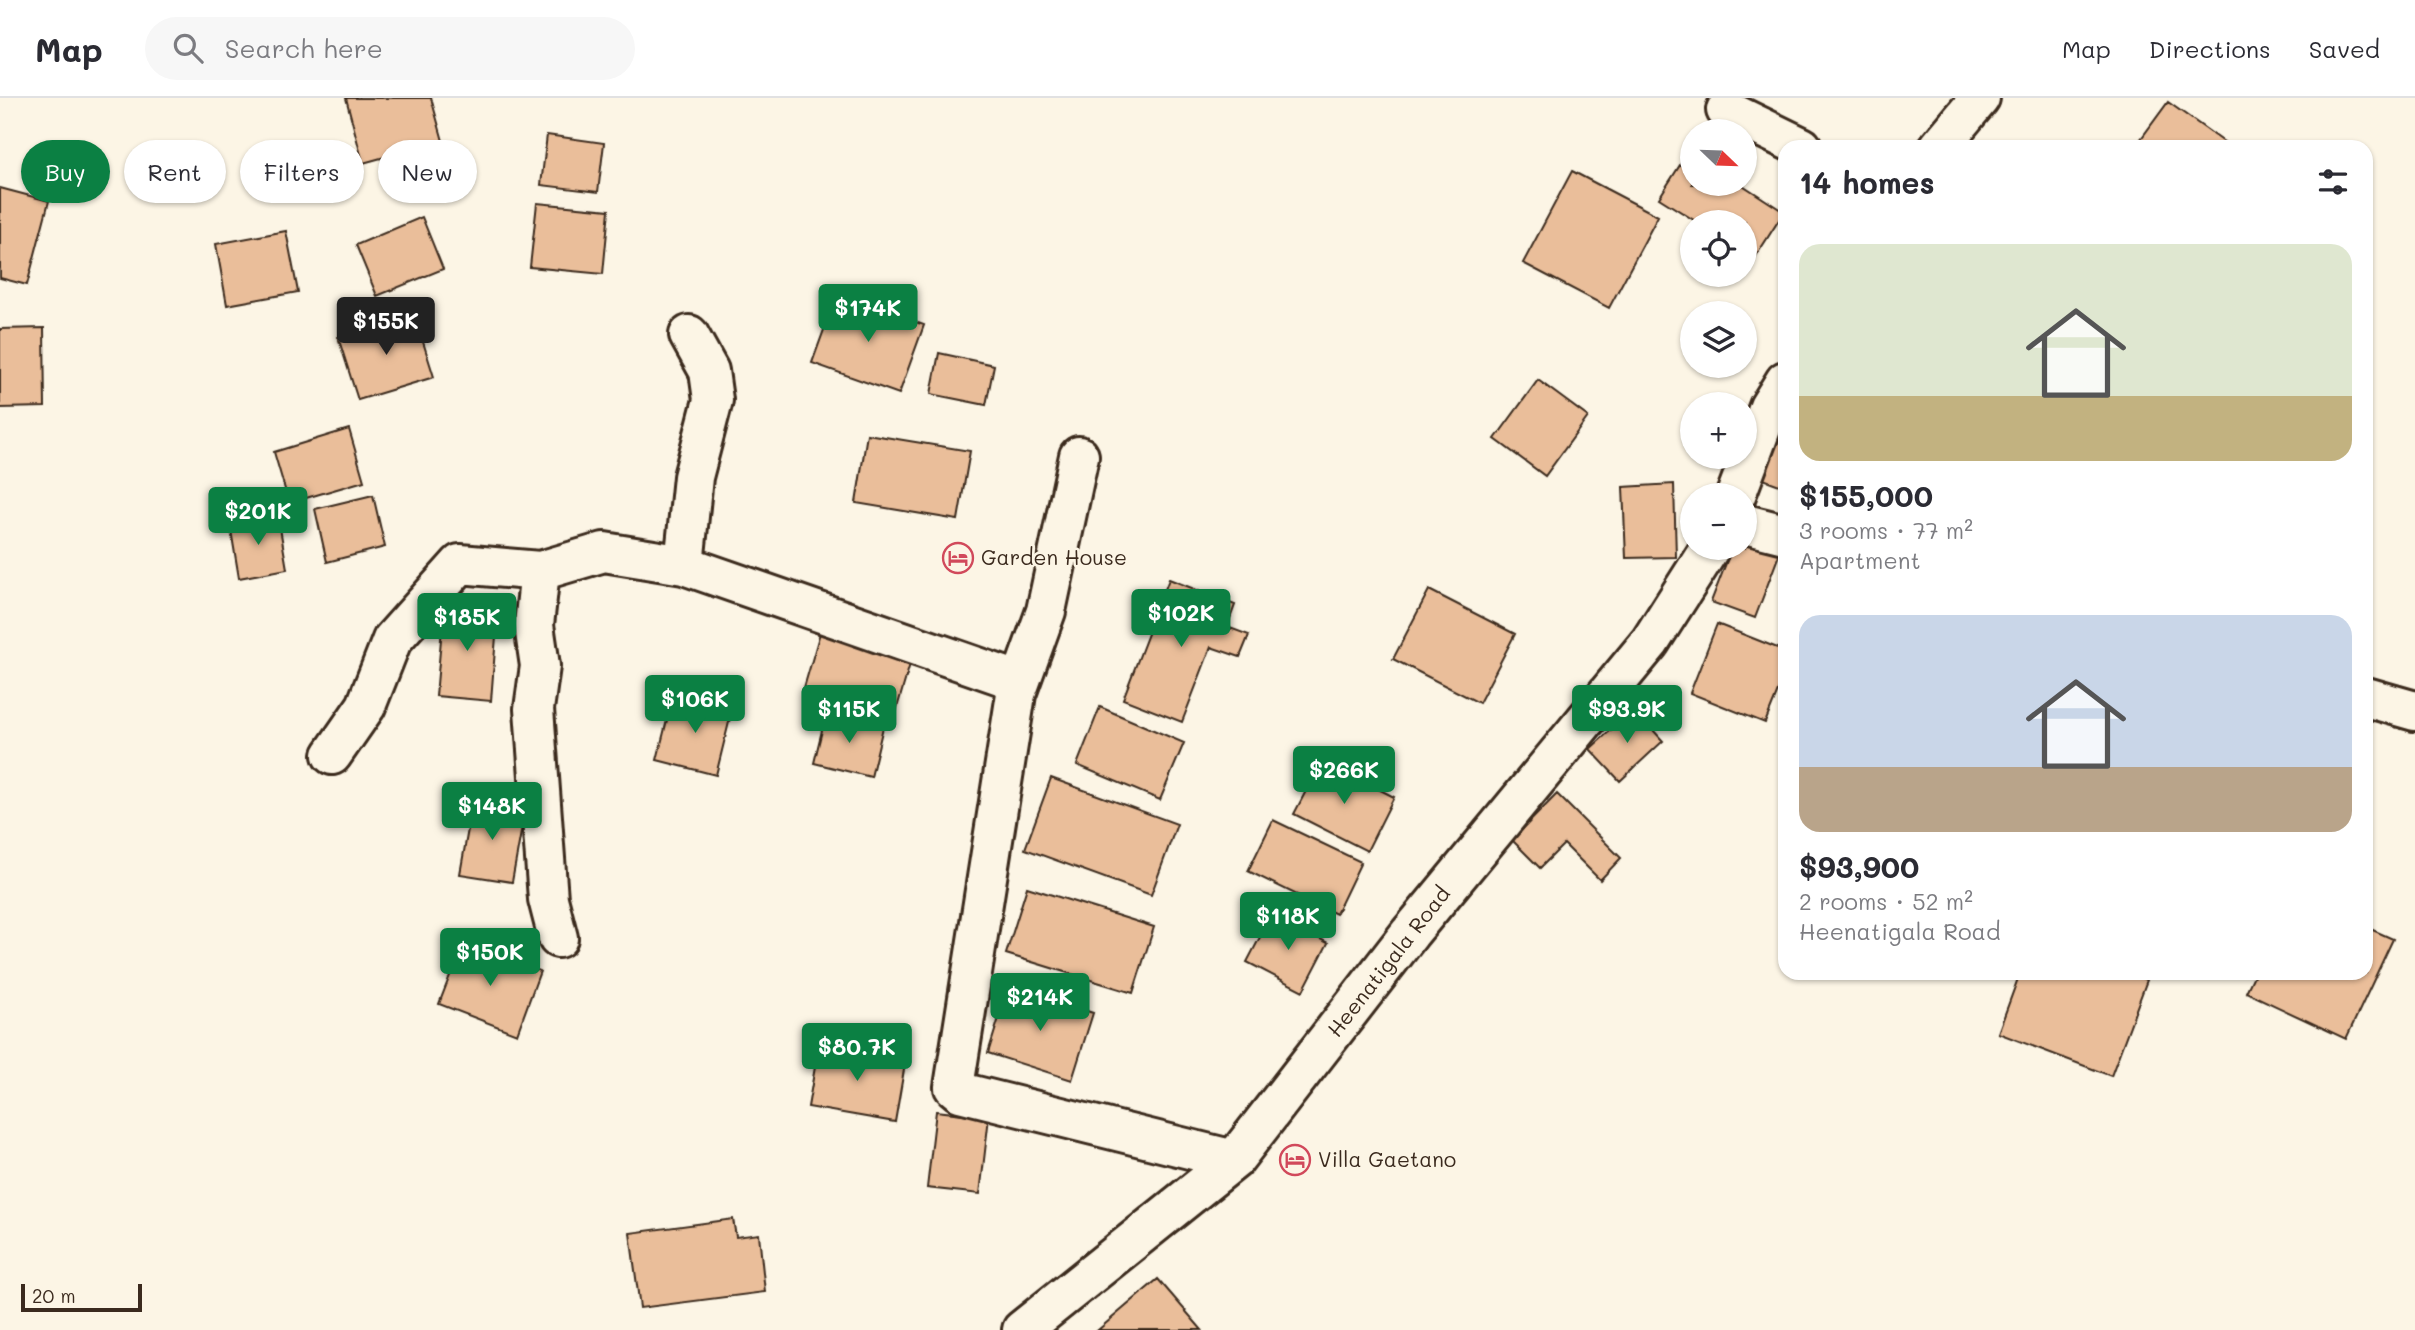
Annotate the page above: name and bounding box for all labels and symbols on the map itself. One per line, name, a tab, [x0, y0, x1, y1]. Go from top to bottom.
north arrow	[1680, 119, 1757, 196]
pin: $174K	[819, 285, 917, 344]
pin: $155K	[337, 298, 435, 357]
pin: $201K	[209, 488, 307, 547]
hotel icon: Garden House	[941, 541, 975, 575]
place label: Garden House	[981, 543, 1127, 570]
pin: $102K	[1132, 589, 1230, 649]
pin: $185K	[418, 594, 516, 653]
pin: $106K	[646, 676, 744, 735]
pin: $115K	[800, 686, 898, 745]
pin: $93.9K	[1570, 686, 1684, 745]
pin: $266K	[1295, 746, 1393, 806]
pin: $148K	[443, 782, 541, 842]
street label: Heenatigala Road	[1321, 880, 1455, 1042]
pin: $118K	[1239, 892, 1337, 952]
pin: $150K	[441, 928, 539, 988]
pin: $214K	[991, 974, 1089, 1033]
pin: $80.7K	[800, 1024, 914, 1083]
hotel icon: Villa Gaetano	[1278, 1143, 1312, 1177]
place label: Villa Gaetano	[1318, 1145, 1456, 1172]
scale bar	[21, 1281, 142, 1313]

